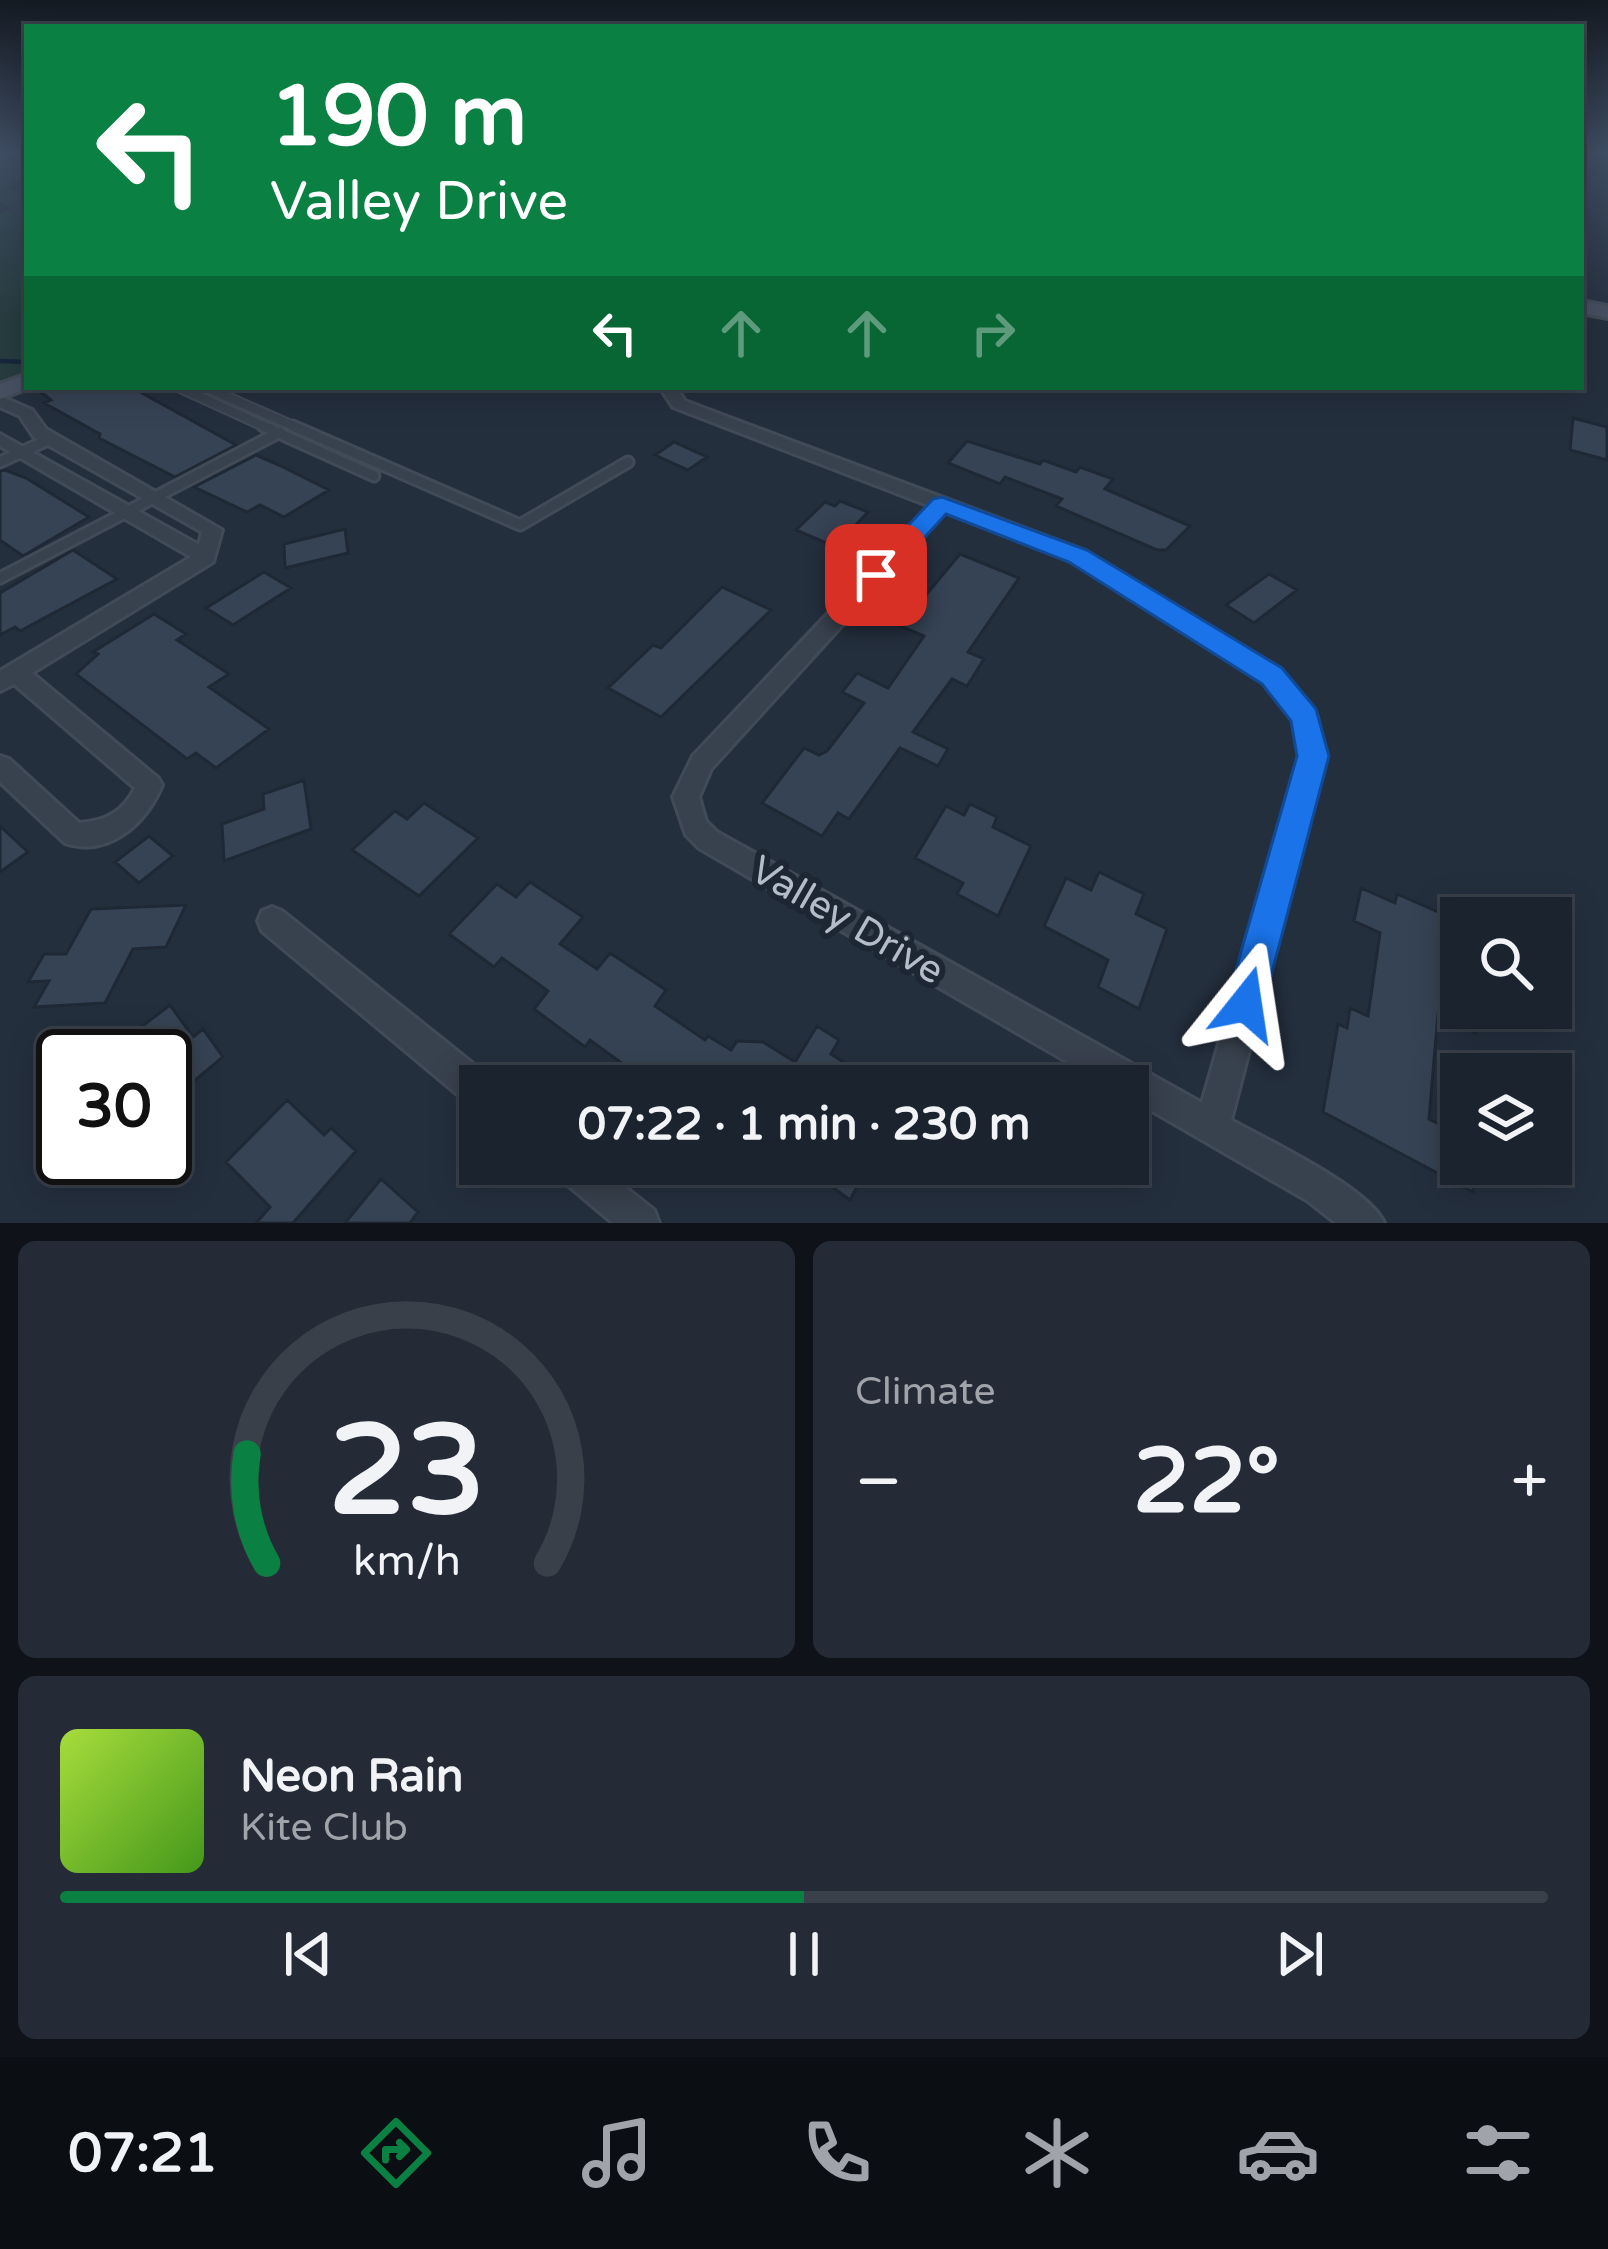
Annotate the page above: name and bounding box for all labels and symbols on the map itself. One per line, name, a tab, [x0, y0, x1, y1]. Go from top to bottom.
pin	[825, 524, 927, 626]
street label: Valley Drive	[742, 846, 952, 994]
position arrow	[1183, 941, 1309, 1067]
speed limit sign: 30	[36, 1029, 192, 1185]

